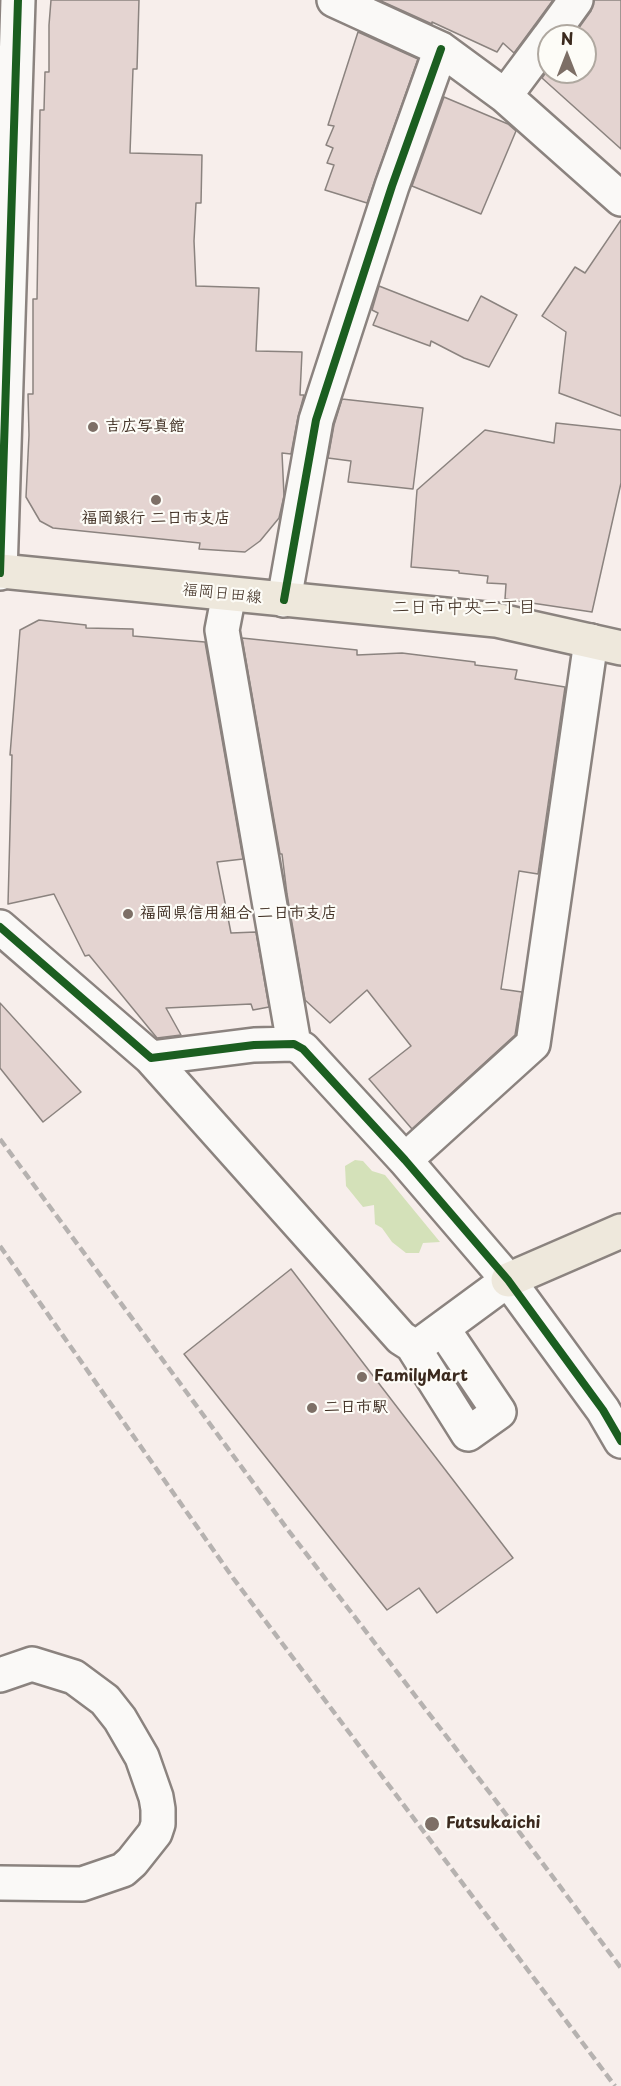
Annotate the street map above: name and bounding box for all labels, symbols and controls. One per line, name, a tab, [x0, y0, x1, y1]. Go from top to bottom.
north arrow	[537, 24, 597, 84]
text: N	[561, 26, 573, 50]
place label: 吉広写真館	[105, 417, 185, 437]
marker: 吉広写真館	[86, 420, 100, 434]
marker: 福岡銀行 二日市支店	[149, 493, 163, 507]
place label: 福岡銀行 二日市支店	[81, 509, 231, 529]
street label: 福岡日田線	[181, 580, 263, 608]
district label: 二日市中央二丁目	[392, 597, 536, 619]
place label: 福岡県信用組合 二日市支店	[140, 904, 337, 924]
marker: 福岡県信用組合 二日市支店	[121, 907, 135, 921]
place label: FamilyMart	[374, 1367, 468, 1387]
marker: FamilyMart	[355, 1370, 369, 1384]
place label: 二日市駅	[324, 1398, 388, 1418]
marker: 二日市駅	[305, 1401, 319, 1415]
place label: Futsukaichi	[446, 1814, 540, 1834]
marker: Futsukaichi	[423, 1815, 441, 1833]

